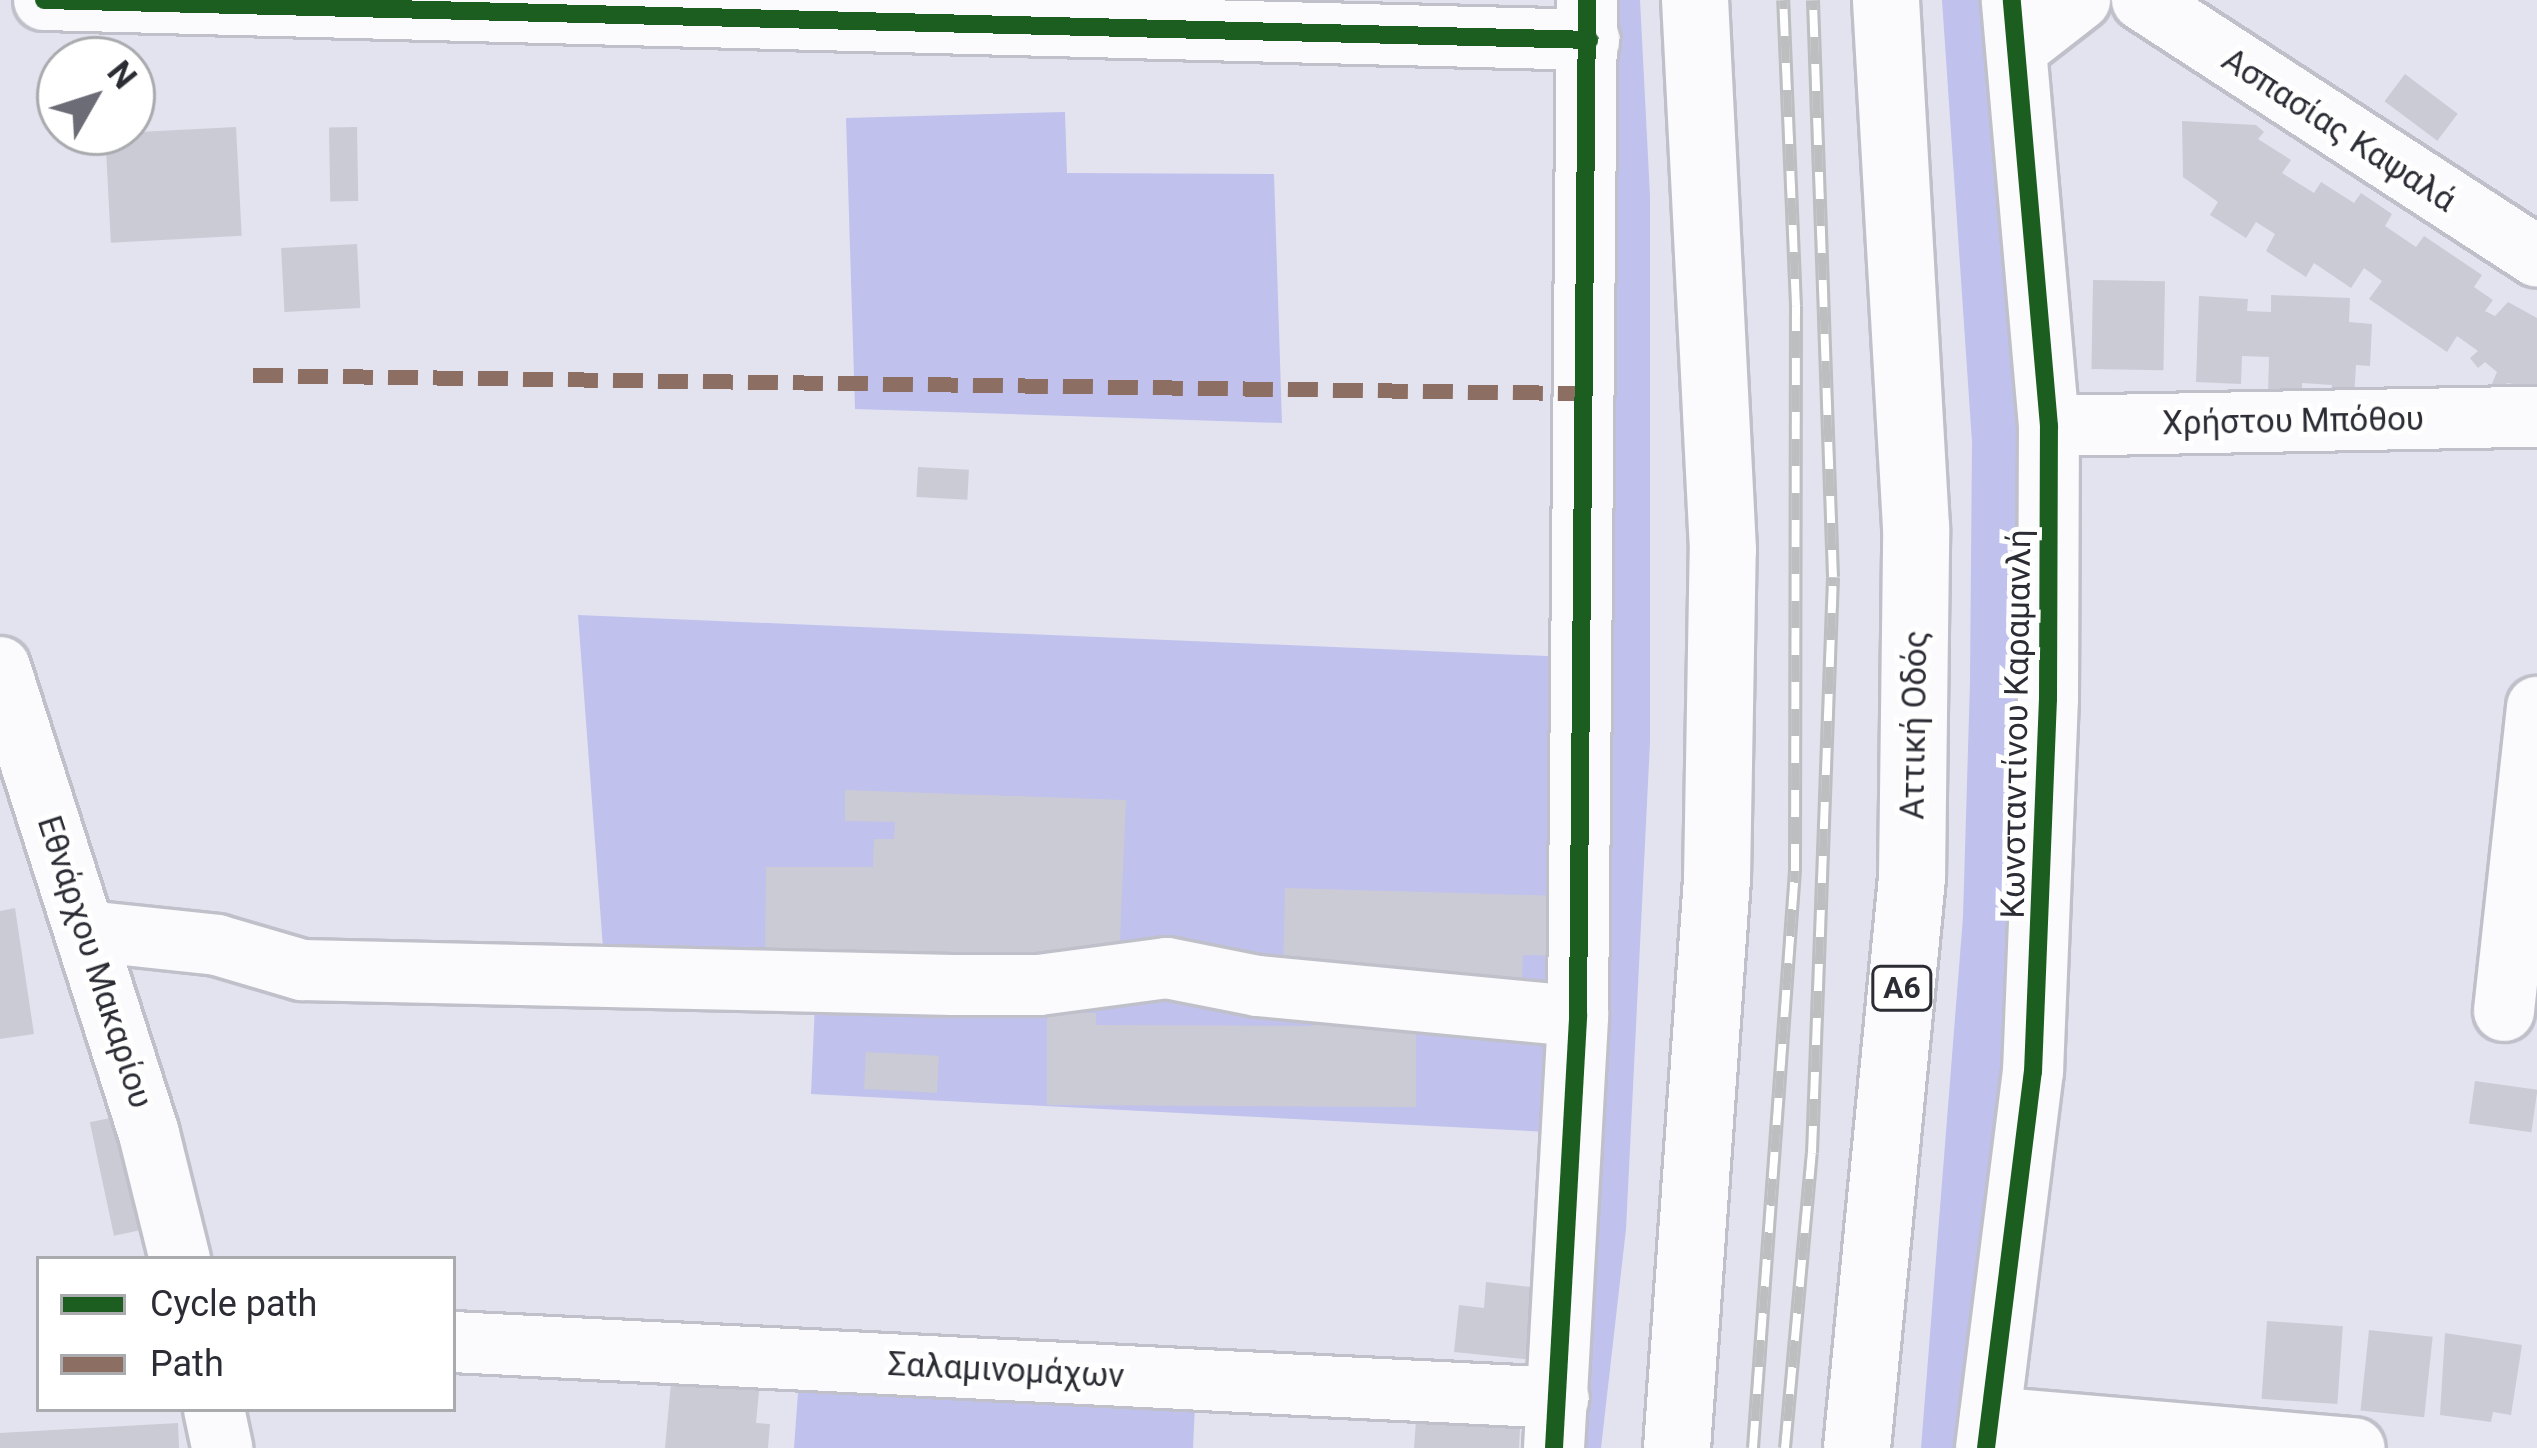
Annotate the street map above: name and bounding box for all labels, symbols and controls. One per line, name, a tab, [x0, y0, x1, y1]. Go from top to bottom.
north arrow	[36, 36, 156, 156]
street label: Ασπασίας Καψαλά	[2215, 40, 2463, 220]
text: N	[100, 54, 145, 96]
street label: Χρήστου Μπόθου	[2162, 399, 2424, 443]
street label: Κωνσταντίνου Καραμανλή	[1993, 529, 2039, 919]
street label: Αττική Οδός	[1893, 630, 1935, 820]
street label: Εθνάρχου Μακαρίου	[29, 811, 161, 1113]
road number: Α6	[1869, 964, 1935, 1012]
legend	[36, 1256, 456, 1412]
text: Cycle path	[150, 1283, 317, 1325]
text: Path	[150, 1343, 224, 1385]
street label: Σαλαμινομάχων	[887, 1344, 1125, 1396]

